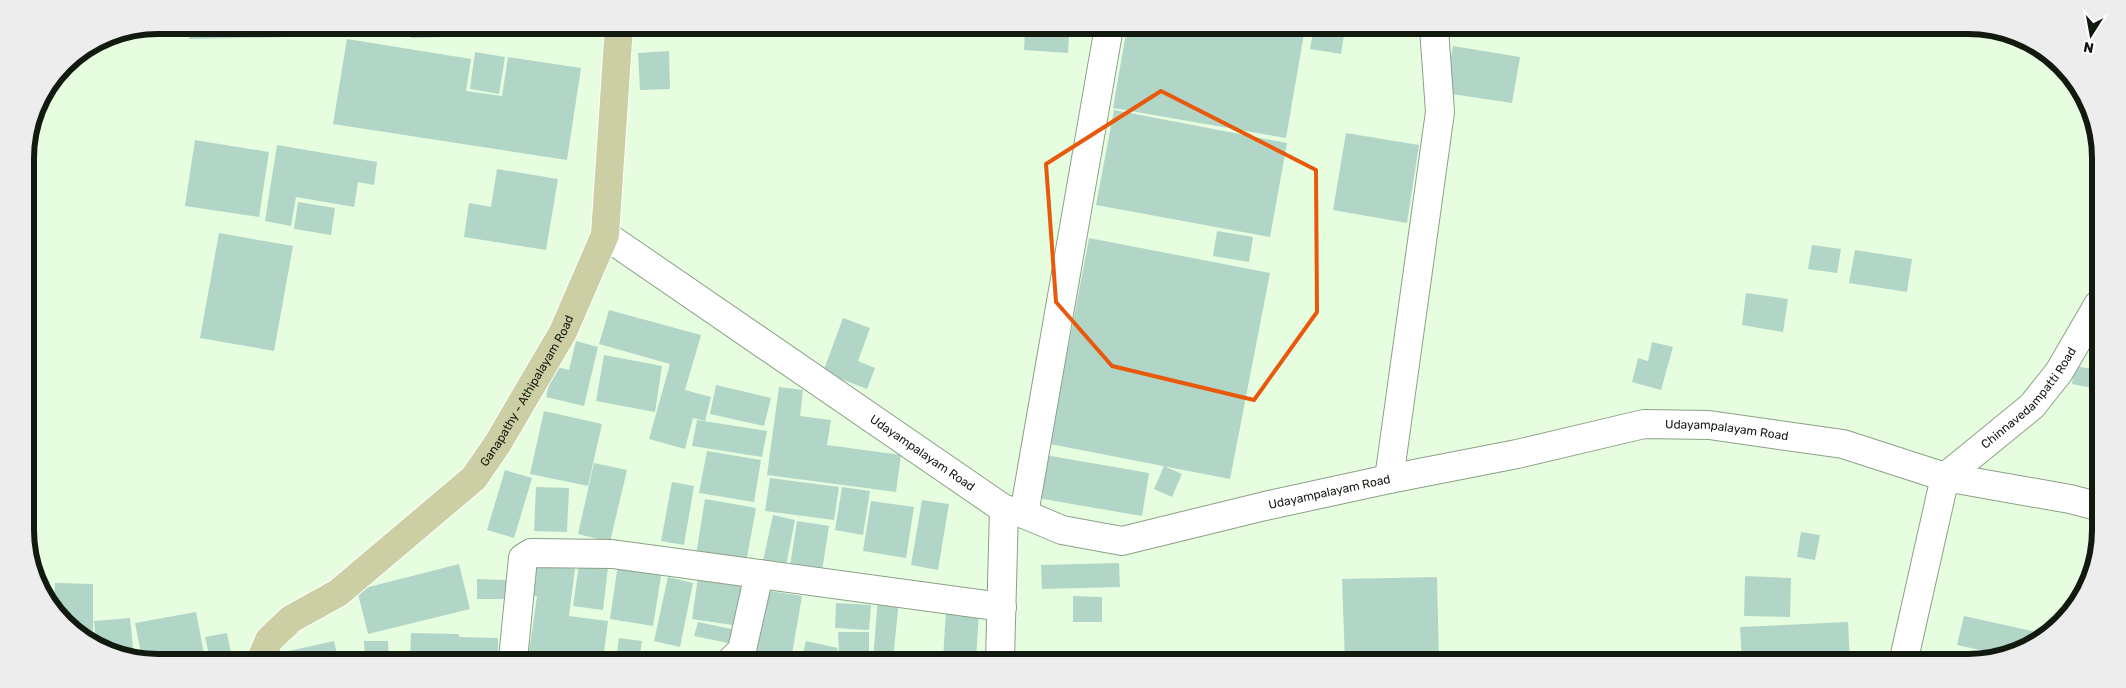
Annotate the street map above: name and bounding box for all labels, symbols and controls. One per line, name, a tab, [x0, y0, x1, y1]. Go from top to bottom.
north arrow	[2066, 10, 2116, 60]
text: N	[2082, 38, 2095, 57]
street label: Ganapathy - Athipalayam Road	[477, 313, 576, 469]
street label: Chinnavedampatti Road	[1978, 345, 2079, 452]
street label: Udayampalayam Road	[867, 412, 977, 494]
street label: Udayampalayam Road	[1665, 417, 1789, 443]
street label: Udayampalayam Road	[1267, 472, 1392, 512]

